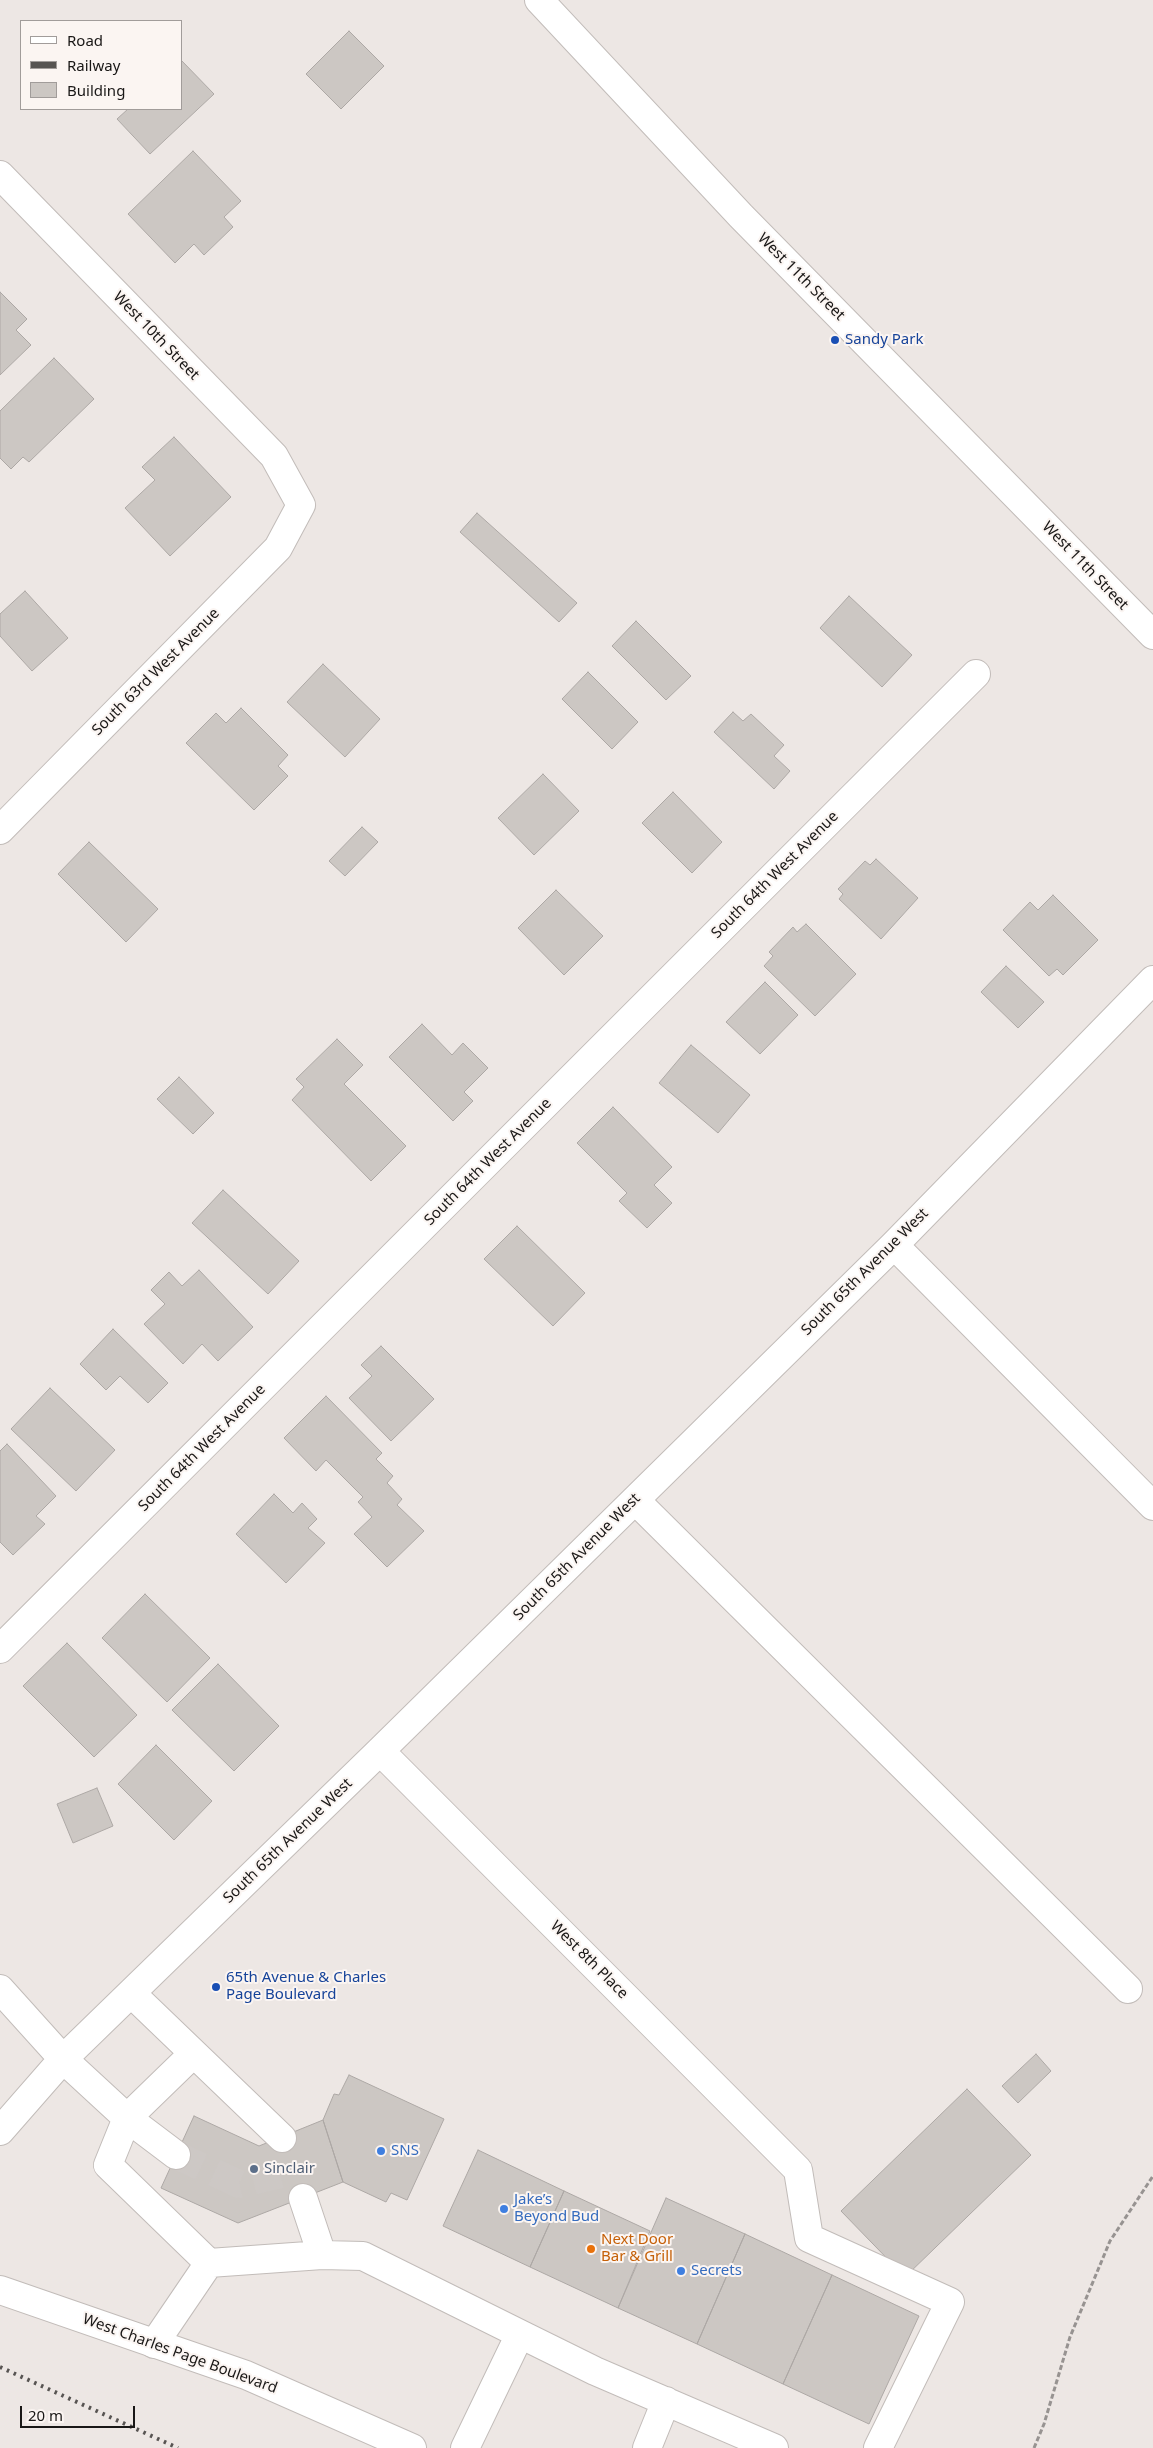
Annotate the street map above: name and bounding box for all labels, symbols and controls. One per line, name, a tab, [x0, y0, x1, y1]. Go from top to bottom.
legend	[20, 20, 182, 110]
text: Road	[67, 30, 103, 50]
text: Railway	[67, 55, 120, 75]
text: Building	[67, 80, 125, 100]
street label: West 11th Street	[754, 230, 848, 324]
street label: West 10th Street	[109, 288, 203, 384]
place label: Sandy Park	[845, 331, 923, 349]
marker: Sandy Park	[829, 334, 841, 346]
street label: West 11th Street	[1038, 518, 1132, 614]
street label: South 63rd West Avenue	[89, 605, 223, 739]
street label: South 64th West Avenue	[708, 808, 842, 942]
street label: South 64th West Avenue	[421, 1095, 555, 1229]
street label: South 65th Avenue West	[798, 1205, 932, 1339]
street label: South 64th West Avenue	[135, 1381, 269, 1515]
street label: South 65th Avenue West	[510, 1490, 644, 1624]
street label: South 65th Avenue West	[220, 1775, 356, 1907]
street label: West 8th Place	[546, 1917, 632, 2003]
place label: 65th Avenue & Charles Page Boulevard	[226, 1969, 386, 2004]
marker: 65th Avenue & Charles Page Boulevard	[210, 1981, 222, 1993]
place label: SNS	[391, 2142, 419, 2160]
marker: SNS	[375, 2145, 387, 2157]
place label: Sinclair	[264, 2160, 315, 2178]
marker: Sinclair	[248, 2163, 260, 2175]
place label: Jake’s Beyond Bud	[514, 2191, 599, 2226]
marker: Jake’s Beyond Bud	[498, 2203, 510, 2215]
place label: Next Door Bar & Grill	[601, 2231, 673, 2266]
marker: Next Door Bar & Grill	[585, 2243, 597, 2255]
place label: Secrets	[691, 2262, 742, 2280]
marker: Secrets	[675, 2265, 687, 2277]
street label: West Charles Page Boulevard	[80, 2310, 280, 2398]
scale bar	[22, 2396, 138, 2428]
text: 20 m	[28, 2405, 63, 2425]

